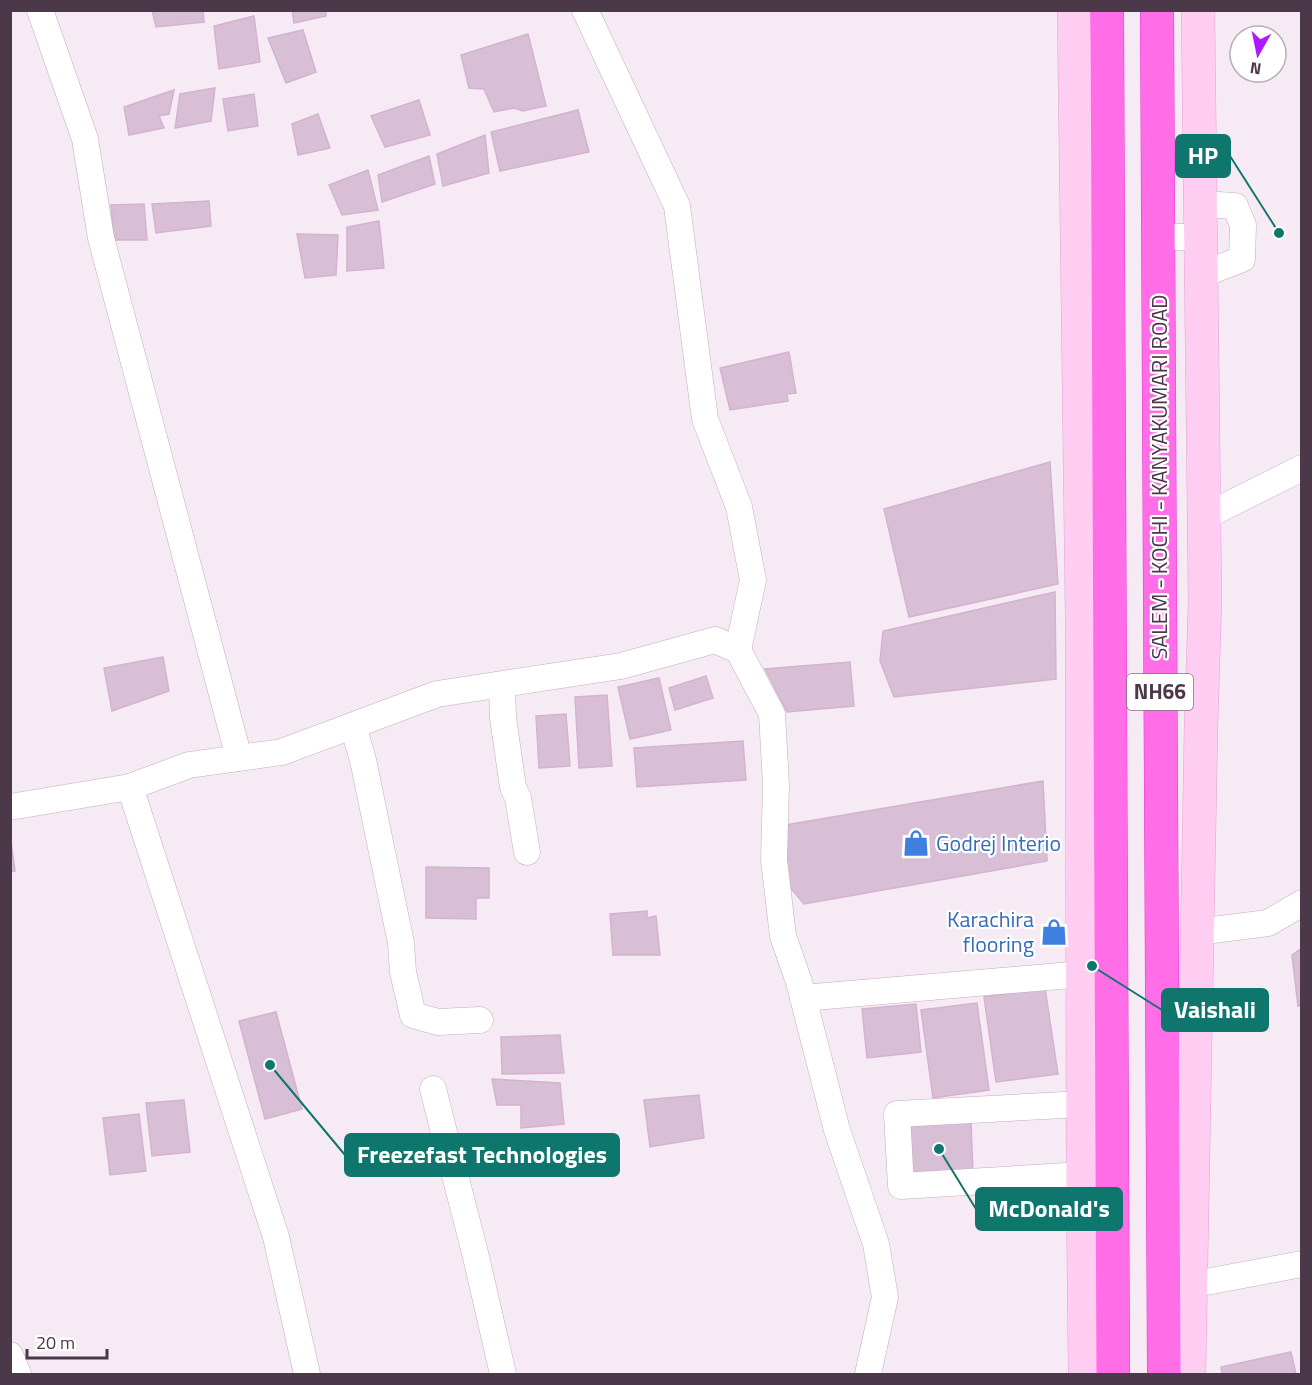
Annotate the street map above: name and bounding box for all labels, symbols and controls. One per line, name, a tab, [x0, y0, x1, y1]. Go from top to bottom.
north arrow	[1228, 24, 1288, 84]
text: N	[1248, 56, 1263, 82]
callout: HP	[1176, 135, 1230, 177]
text: HP	[1188, 137, 1218, 173]
street label: SALEM - KOCHI - KANYAKUMARI ROAD	[1142, 294, 1176, 660]
road number: NH66	[1127, 674, 1193, 710]
place label: Godrej Interio	[936, 826, 1061, 860]
shop icon: Godrej Interio	[901, 828, 931, 858]
place label: Karachira flooring	[947, 902, 1034, 961]
shop icon: Karachira flooring	[1039, 917, 1069, 947]
callout: Vaishali	[1162, 989, 1268, 1031]
text: Vaishali	[1174, 991, 1256, 1027]
callout: Freezefast Technologies	[345, 1134, 619, 1176]
text: Freezefast Technologies	[357, 1136, 607, 1172]
callout: McDonald's	[976, 1188, 1122, 1230]
text: McDonald's	[988, 1190, 1110, 1226]
scale bar	[27, 1322, 106, 1360]
text: 20 m	[36, 1329, 75, 1356]

